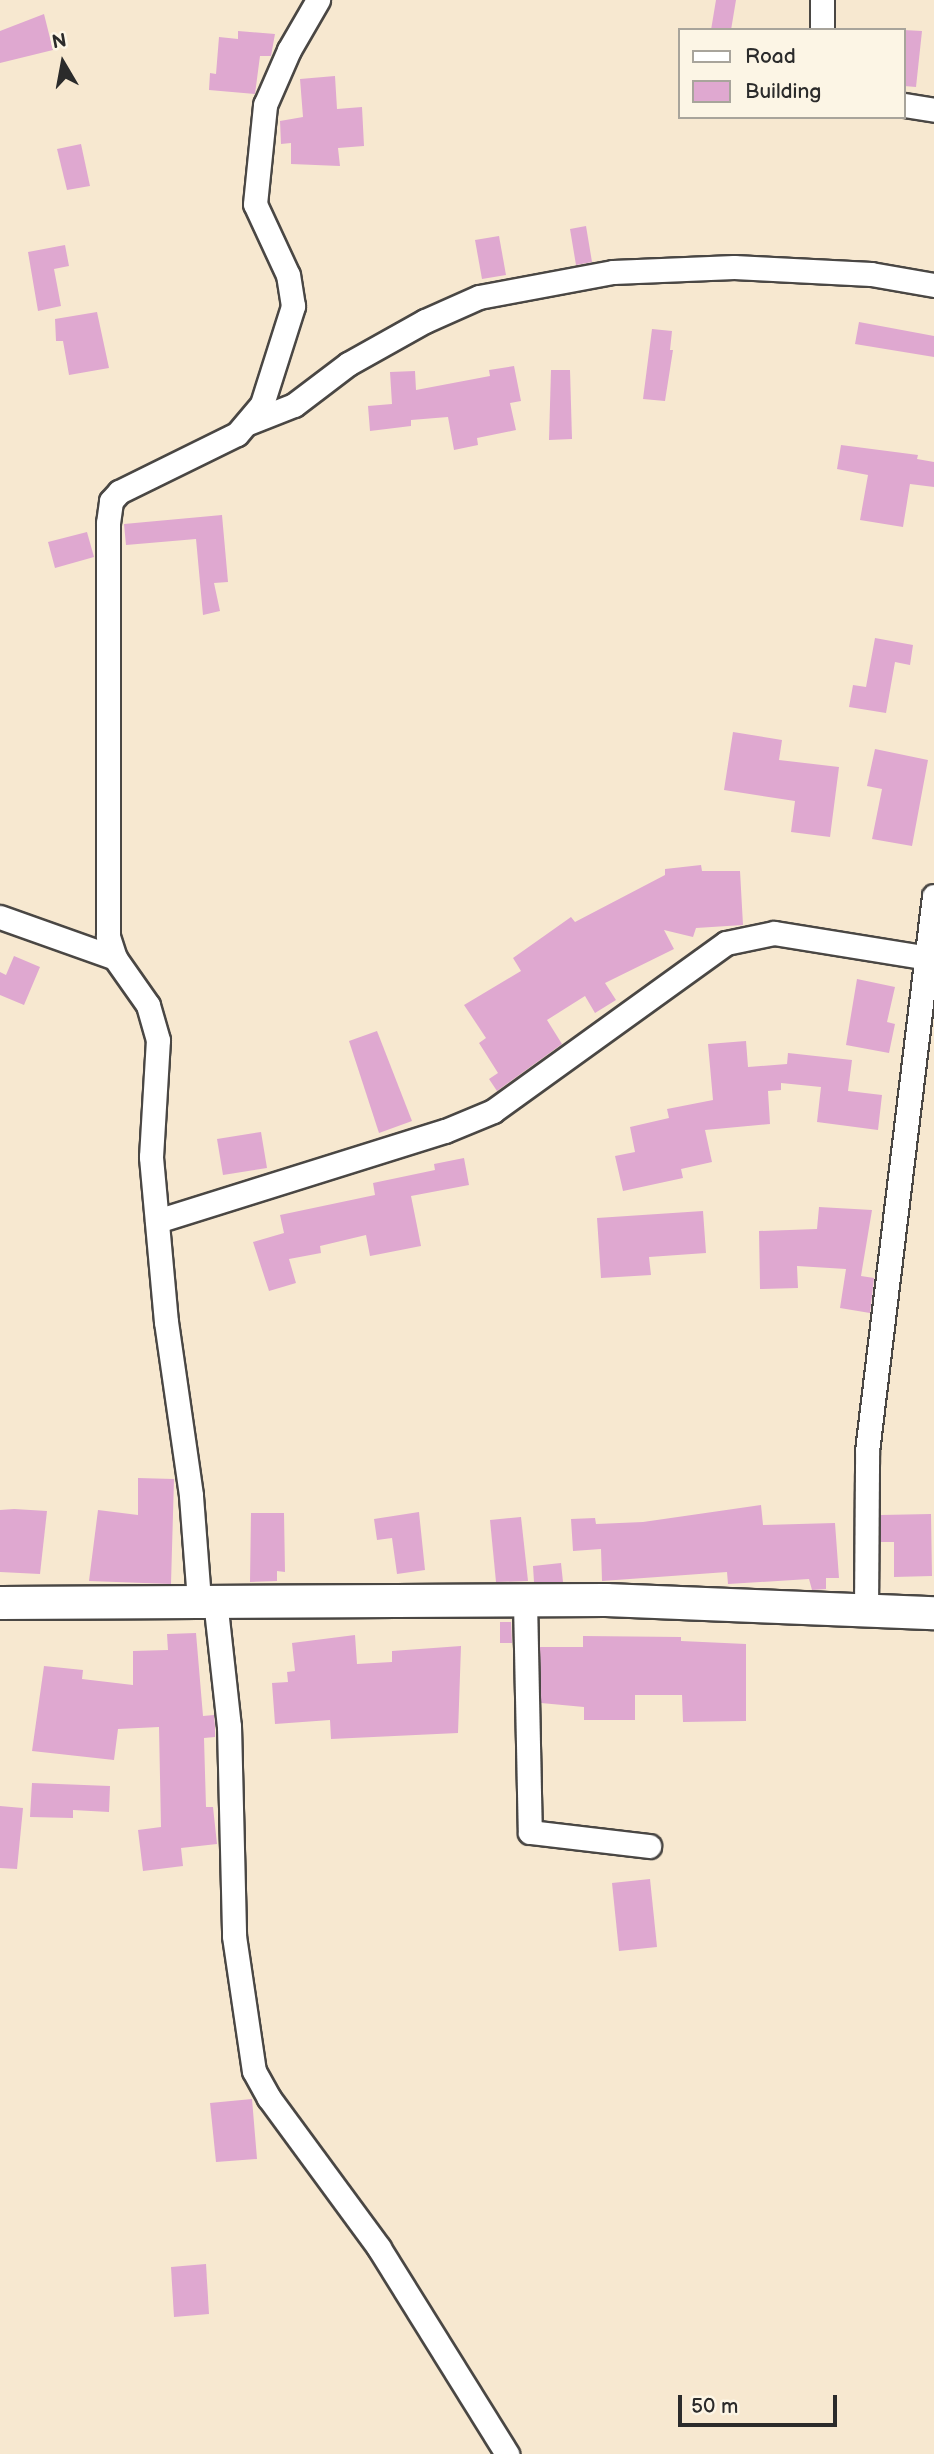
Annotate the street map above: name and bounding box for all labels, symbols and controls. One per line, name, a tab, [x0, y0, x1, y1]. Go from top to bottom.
north arrow	[28, 28, 98, 98]
legend	[678, 28, 906, 119]
text: N	[50, 29, 68, 54]
text: Road	[745, 44, 796, 69]
text: Building	[745, 79, 821, 104]
scale bar	[682, 2380, 841, 2424]
text: 50 m	[691, 2394, 738, 2419]

